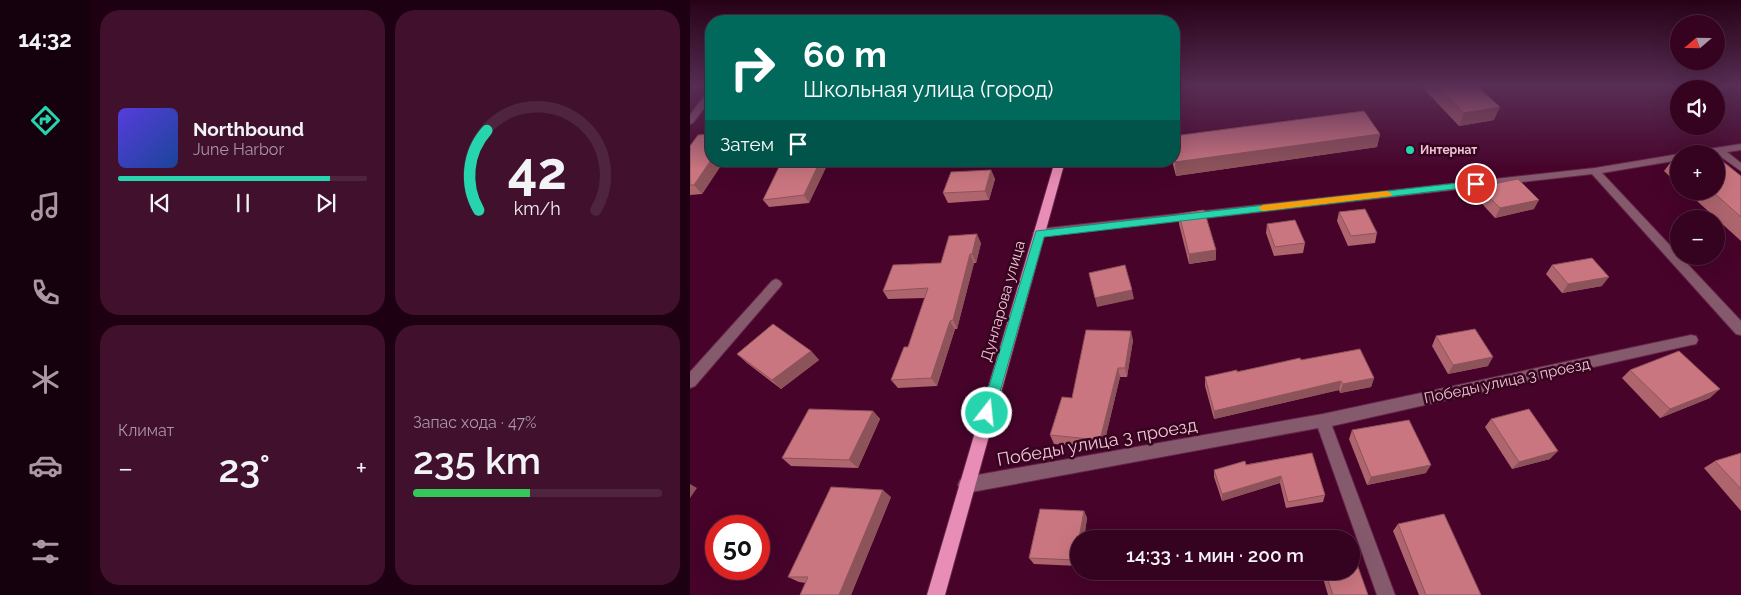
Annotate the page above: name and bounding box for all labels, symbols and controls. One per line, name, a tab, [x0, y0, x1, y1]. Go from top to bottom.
north arrow	[1670, 15, 1725, 70]
map controls	[1670, 15, 1725, 265]
text: 14:32	[18, 26, 72, 52]
text: 60 m	[803, 34, 887, 75]
icon: right	[720, 35, 785, 100]
text: Школьная улица (город)	[803, 76, 1053, 102]
button: sound	[1670, 80, 1725, 135]
icon: directions	[28, 103, 63, 138]
text: Northbound	[193, 118, 304, 140]
icon: arrive	[784, 130, 812, 158]
text: Затем	[720, 133, 774, 155]
text: June Harbor	[193, 140, 284, 159]
text: 42	[508, 140, 567, 201]
place label: Интернат	[1420, 143, 1477, 157]
marker: Интернат	[1404, 144, 1416, 156]
button: +	[1670, 145, 1725, 200]
pin	[1455, 163, 1497, 205]
icon: arrive	[1462, 170, 1490, 198]
icon: music	[28, 189, 63, 224]
icon: previous	[146, 189, 174, 217]
icon: pause	[229, 189, 257, 217]
icon: next	[312, 189, 340, 217]
text: km/h	[514, 198, 561, 219]
button: −	[1670, 210, 1725, 265]
street label: Дунларова улица	[977, 238, 1029, 364]
icon: phone	[28, 275, 63, 310]
street label: Победы улица 3 проезд	[1422, 355, 1592, 407]
icon: climate	[28, 362, 63, 397]
position arrow	[960, 386, 1012, 438]
text: Запас хода · 47%	[413, 413, 537, 432]
street label: Победы улица 3 проезд	[995, 414, 1199, 470]
text: Климат	[118, 421, 174, 440]
text: 235 km	[413, 438, 541, 483]
text: 23°	[218, 446, 270, 491]
icon: car	[28, 448, 63, 483]
text: −	[118, 452, 133, 485]
text: +	[355, 452, 367, 485]
speed limit sign: 50	[705, 515, 770, 580]
icon: filters	[28, 534, 63, 569]
text: 14:33 · 1 мин · 200 m	[1126, 544, 1304, 566]

